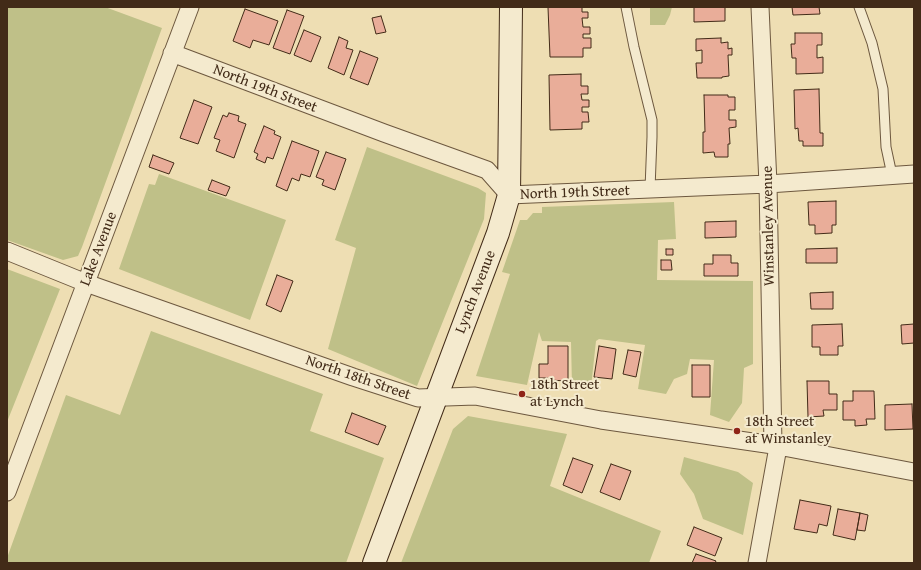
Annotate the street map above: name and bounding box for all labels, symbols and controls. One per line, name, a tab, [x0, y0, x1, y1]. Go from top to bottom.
street label: North 19th Street	[210, 61, 320, 117]
street label: Winstanley Avenue	[759, 166, 779, 286]
street label: North 19th Street	[520, 182, 630, 204]
street label: Lake Avenue	[77, 209, 121, 289]
street label: Lynch Avenue	[452, 248, 500, 336]
street label: North 18th Street	[303, 352, 413, 404]
place label: 18th Street at Lynch	[530, 376, 599, 411]
marker: 18th Street at Lynch	[517, 389, 527, 399]
place label: 18th Street at Winstanley	[745, 413, 832, 448]
marker: 18th Street at Winstanley	[732, 426, 742, 436]

